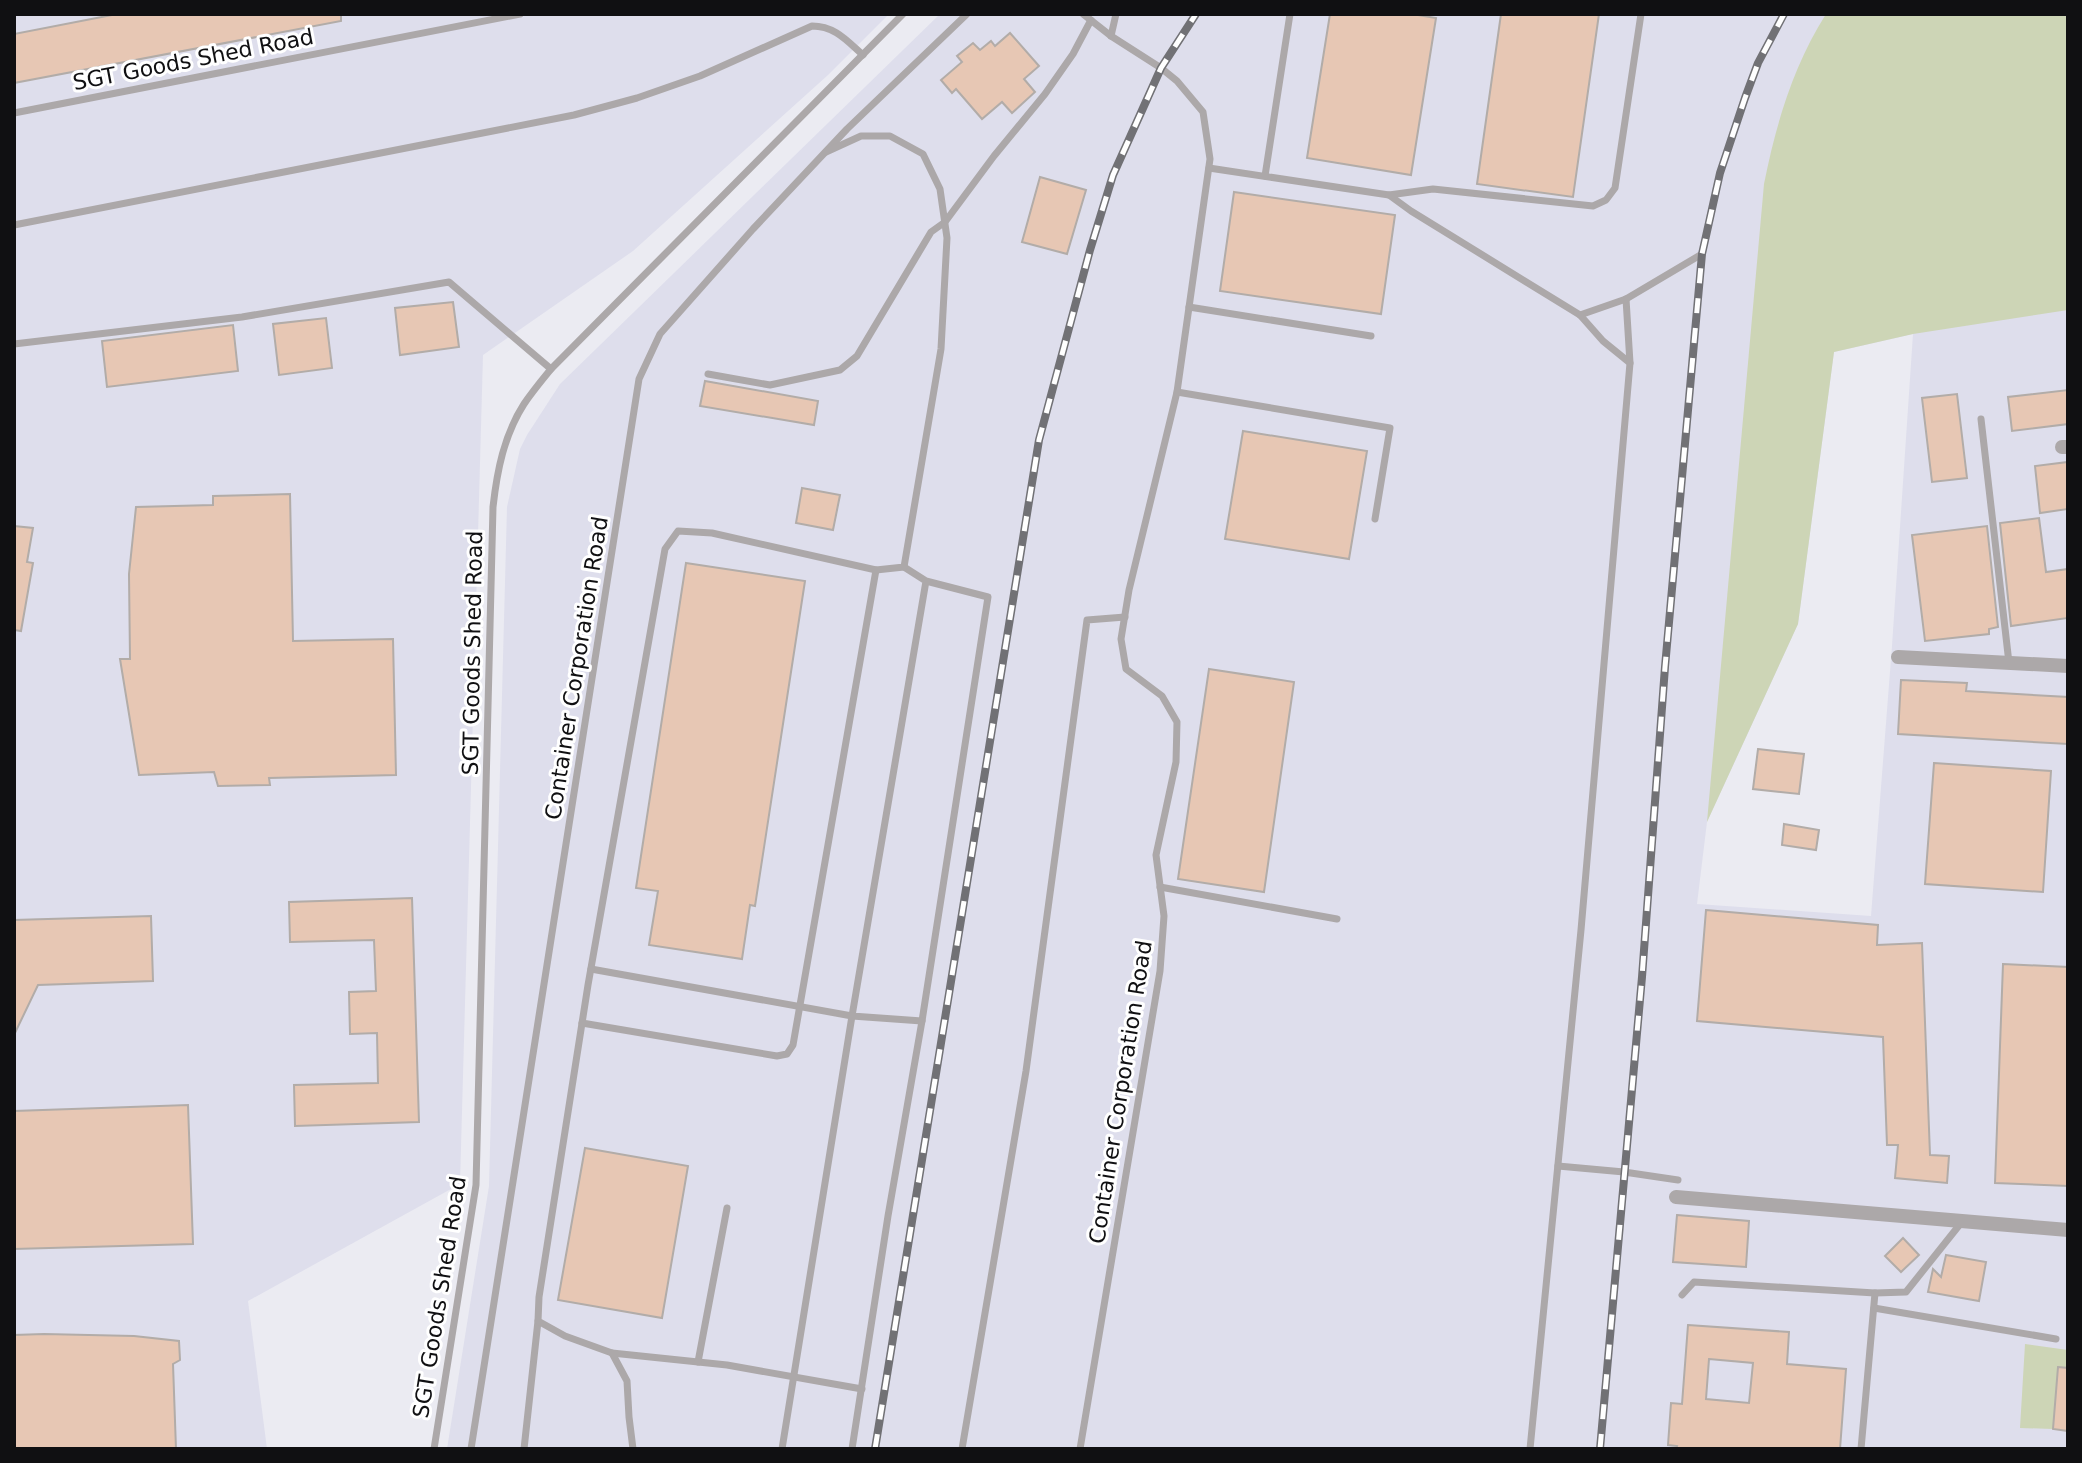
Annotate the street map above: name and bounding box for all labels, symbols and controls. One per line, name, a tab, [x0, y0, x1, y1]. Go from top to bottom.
street label: SGT Goods Shed Road	[71, 24, 316, 95]
street label: Container Corporation Road	[540, 515, 613, 821]
street label: SGT Goods Shed Road	[458, 530, 487, 776]
street label: Container Corporation Road	[1084, 939, 1157, 1245]
street label: SGT Goods Shed Road	[408, 1174, 471, 1420]

